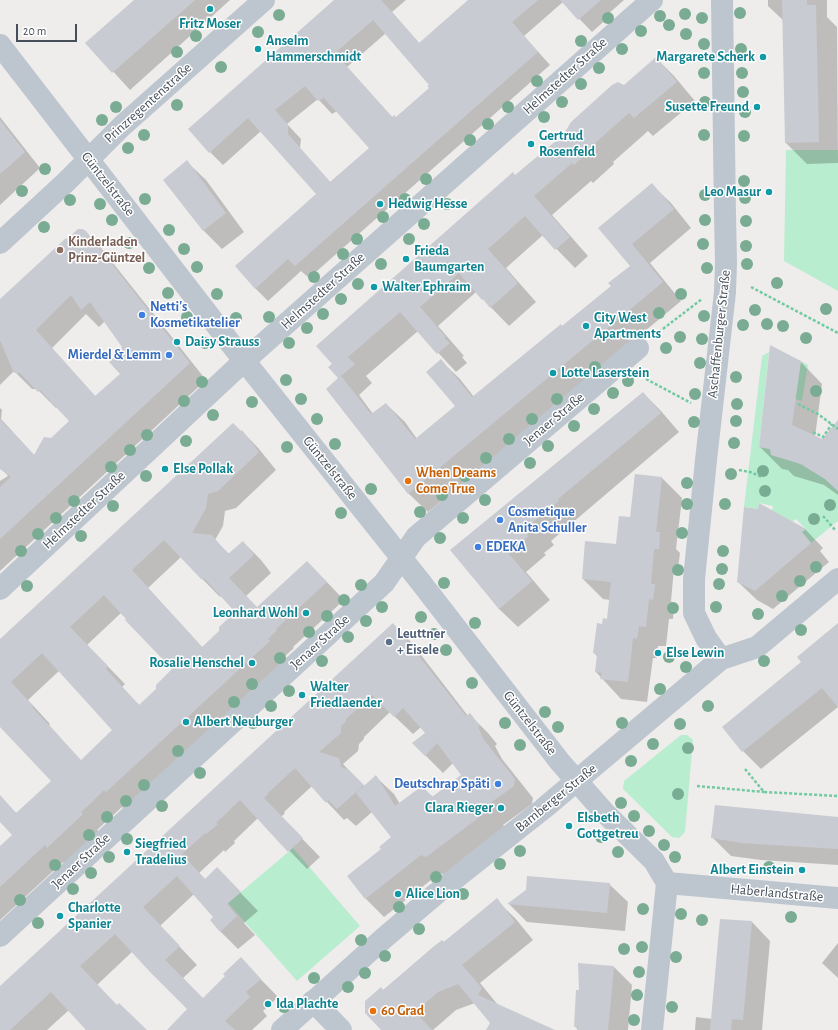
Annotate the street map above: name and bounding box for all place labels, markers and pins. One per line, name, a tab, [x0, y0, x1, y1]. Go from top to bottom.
marker: Fritz Moser	[205, 4, 215, 14]
place label: Fritz Moser	[179, 16, 241, 32]
place label: Anselm Hammerschmidt	[266, 33, 361, 66]
marker: Anselm Hammerschmidt	[253, 44, 263, 54]
place label: Margarete Scherk	[656, 49, 755, 65]
marker: Margarete Scherk	[758, 52, 768, 62]
place label: Susette Freund	[665, 99, 749, 115]
marker: Susette Freund	[752, 102, 762, 112]
place label: Gertrud Rosenfeld	[539, 128, 595, 160]
marker: Gertrud Rosenfeld	[526, 139, 536, 149]
place label: Leo Masur	[704, 184, 761, 200]
marker: Leo Masur	[764, 187, 774, 197]
place label: Hedwig Hesse	[388, 196, 467, 212]
marker: Hedwig Hesse	[375, 199, 385, 209]
place label: Kinderladen Prinz-Güntzel	[68, 234, 145, 266]
place label: Frieda Baumgarten	[414, 243, 484, 276]
marker: Kinderladen Prinz-Güntzel	[55, 245, 65, 255]
marker: Frieda Baumgarten	[401, 254, 411, 264]
place label: Walter Ephraim	[382, 279, 471, 295]
marker: Walter Ephraim	[369, 282, 379, 292]
place label: Netti's Kosmetikatelier	[150, 299, 240, 332]
marker: Netti's Kosmetikatelier	[137, 310, 147, 320]
place label: City West Apartments	[594, 310, 661, 342]
marker: City West Apartments	[581, 321, 591, 331]
place label: Daisy Strauss	[185, 334, 259, 350]
marker: Daisy Strauss	[172, 337, 182, 347]
place label: Mierdel & Lemm	[68, 347, 161, 363]
marker: Mierdel & Lemm	[164, 350, 174, 360]
place label: Lotte Laserstein	[561, 365, 649, 381]
marker: Lotte Laserstein	[548, 368, 558, 378]
place label: Else Pollak	[173, 461, 233, 477]
marker: Else Pollak	[160, 464, 170, 474]
place label: When Dreams Come True	[416, 465, 496, 498]
marker: When Dreams Come True	[403, 476, 413, 486]
place label: Cosmetique Anita Schuller	[508, 504, 587, 536]
marker: Cosmetique Anita Schuller	[495, 515, 505, 525]
place label: EDEKA	[486, 539, 526, 555]
marker: EDEKA	[473, 542, 483, 552]
place label: Leonhard Wohl	[213, 605, 298, 621]
marker: Leonhard Wohl	[301, 608, 311, 618]
place label: Leuttner + Eisele	[397, 626, 445, 658]
marker: Leuttner + Eisele	[384, 637, 394, 647]
place label: Else Lewin	[666, 645, 724, 661]
marker: Else Lewin	[653, 648, 663, 658]
place label: Rosalie Henschel	[149, 655, 244, 671]
marker: Rosalie Henschel	[247, 658, 257, 668]
place label: Walter Friedlaender	[310, 679, 382, 712]
marker: Walter Friedlaender	[297, 690, 307, 700]
place label: Albert Neuburger	[194, 714, 293, 730]
marker: Albert Neuburger	[181, 717, 191, 727]
place label: Deutschrap Späti	[394, 776, 490, 792]
marker: Deutschrap Späti	[493, 779, 503, 789]
place label: Clara Rieger	[425, 800, 493, 816]
marker: Clara Rieger	[496, 803, 506, 813]
place label: Elsbeth Gottgetreu	[577, 810, 638, 842]
marker: Elsbeth Gottgetreu	[564, 821, 574, 831]
place label: Siegfried Tradelius	[135, 836, 187, 868]
marker: Siegfried Tradelius	[122, 847, 132, 857]
place label: Albert Einstein	[710, 862, 794, 878]
marker: Albert Einstein	[797, 865, 807, 875]
place label: Alice Lion	[406, 886, 460, 902]
marker: Alice Lion	[393, 889, 403, 899]
place label: Charlotte Spanier	[68, 900, 121, 932]
marker: Charlotte Spanier	[55, 911, 65, 921]
place label: Ida Plachte	[276, 996, 338, 1012]
marker: Ida Plachte	[263, 999, 273, 1009]
place label: 60 Grad	[381, 1003, 424, 1019]
marker: 60 Grad	[368, 1006, 378, 1016]

